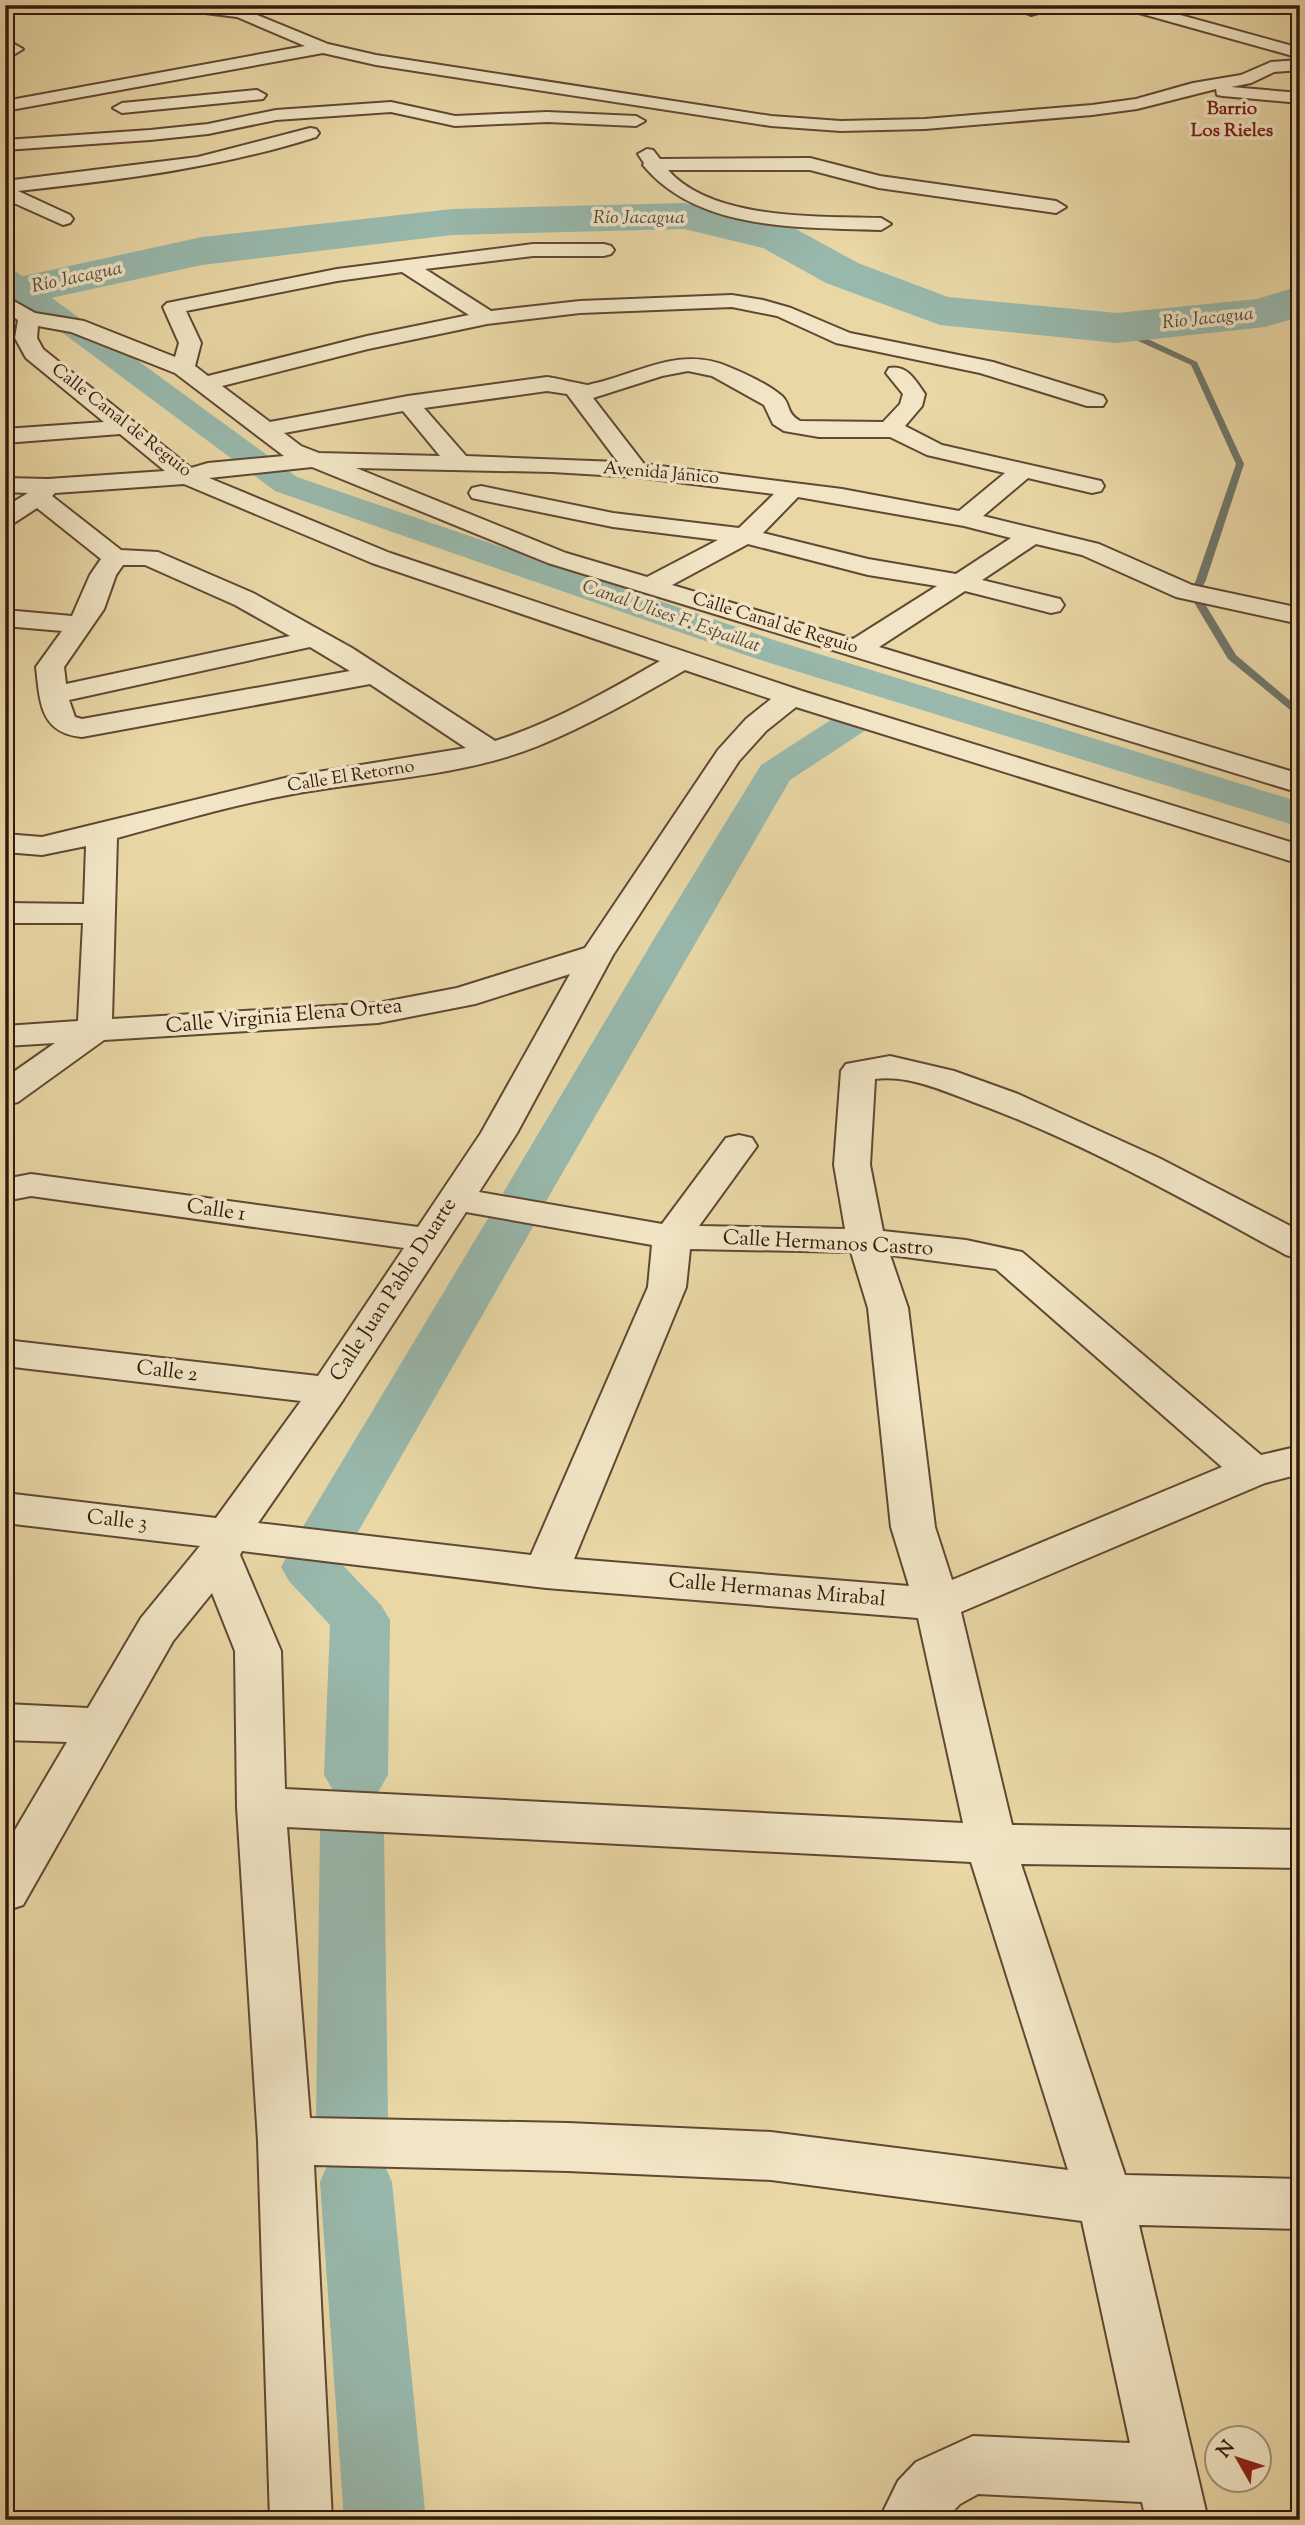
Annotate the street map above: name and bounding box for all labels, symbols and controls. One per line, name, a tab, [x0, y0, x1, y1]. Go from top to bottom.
district label: Barrio Los Rieles	[1191, 96, 1274, 145]
water label: Río Jacagua	[593, 205, 685, 232]
water label: Río Jacagua	[29, 255, 125, 301]
water label: Río Jacagua	[1161, 301, 1255, 337]
street label: Calle Canal de Reguio	[45, 358, 197, 484]
street label: Avenida Jánico	[602, 456, 720, 492]
water label: Canal Ulises F. Espaillat	[578, 574, 764, 660]
street label: Calle Canal de Reguio	[689, 586, 861, 662]
street label: Calle El Retorno	[286, 754, 416, 800]
street label: Calle Virginia Elena Ortea	[164, 992, 404, 1042]
street label: Calle 1	[185, 1192, 247, 1230]
street label: Calle Juan Pablo Duarte	[323, 1192, 465, 1388]
street label: Calle Hermanos Castro	[722, 1224, 934, 1264]
street label: Calle 2	[134, 1353, 200, 1391]
street label: Calle 3	[85, 1503, 149, 1539]
street label: Calle Hermanas Mirabal	[667, 1567, 887, 1615]
north arrow	[1204, 2424, 1274, 2494]
text: N	[1211, 2435, 1242, 2464]

